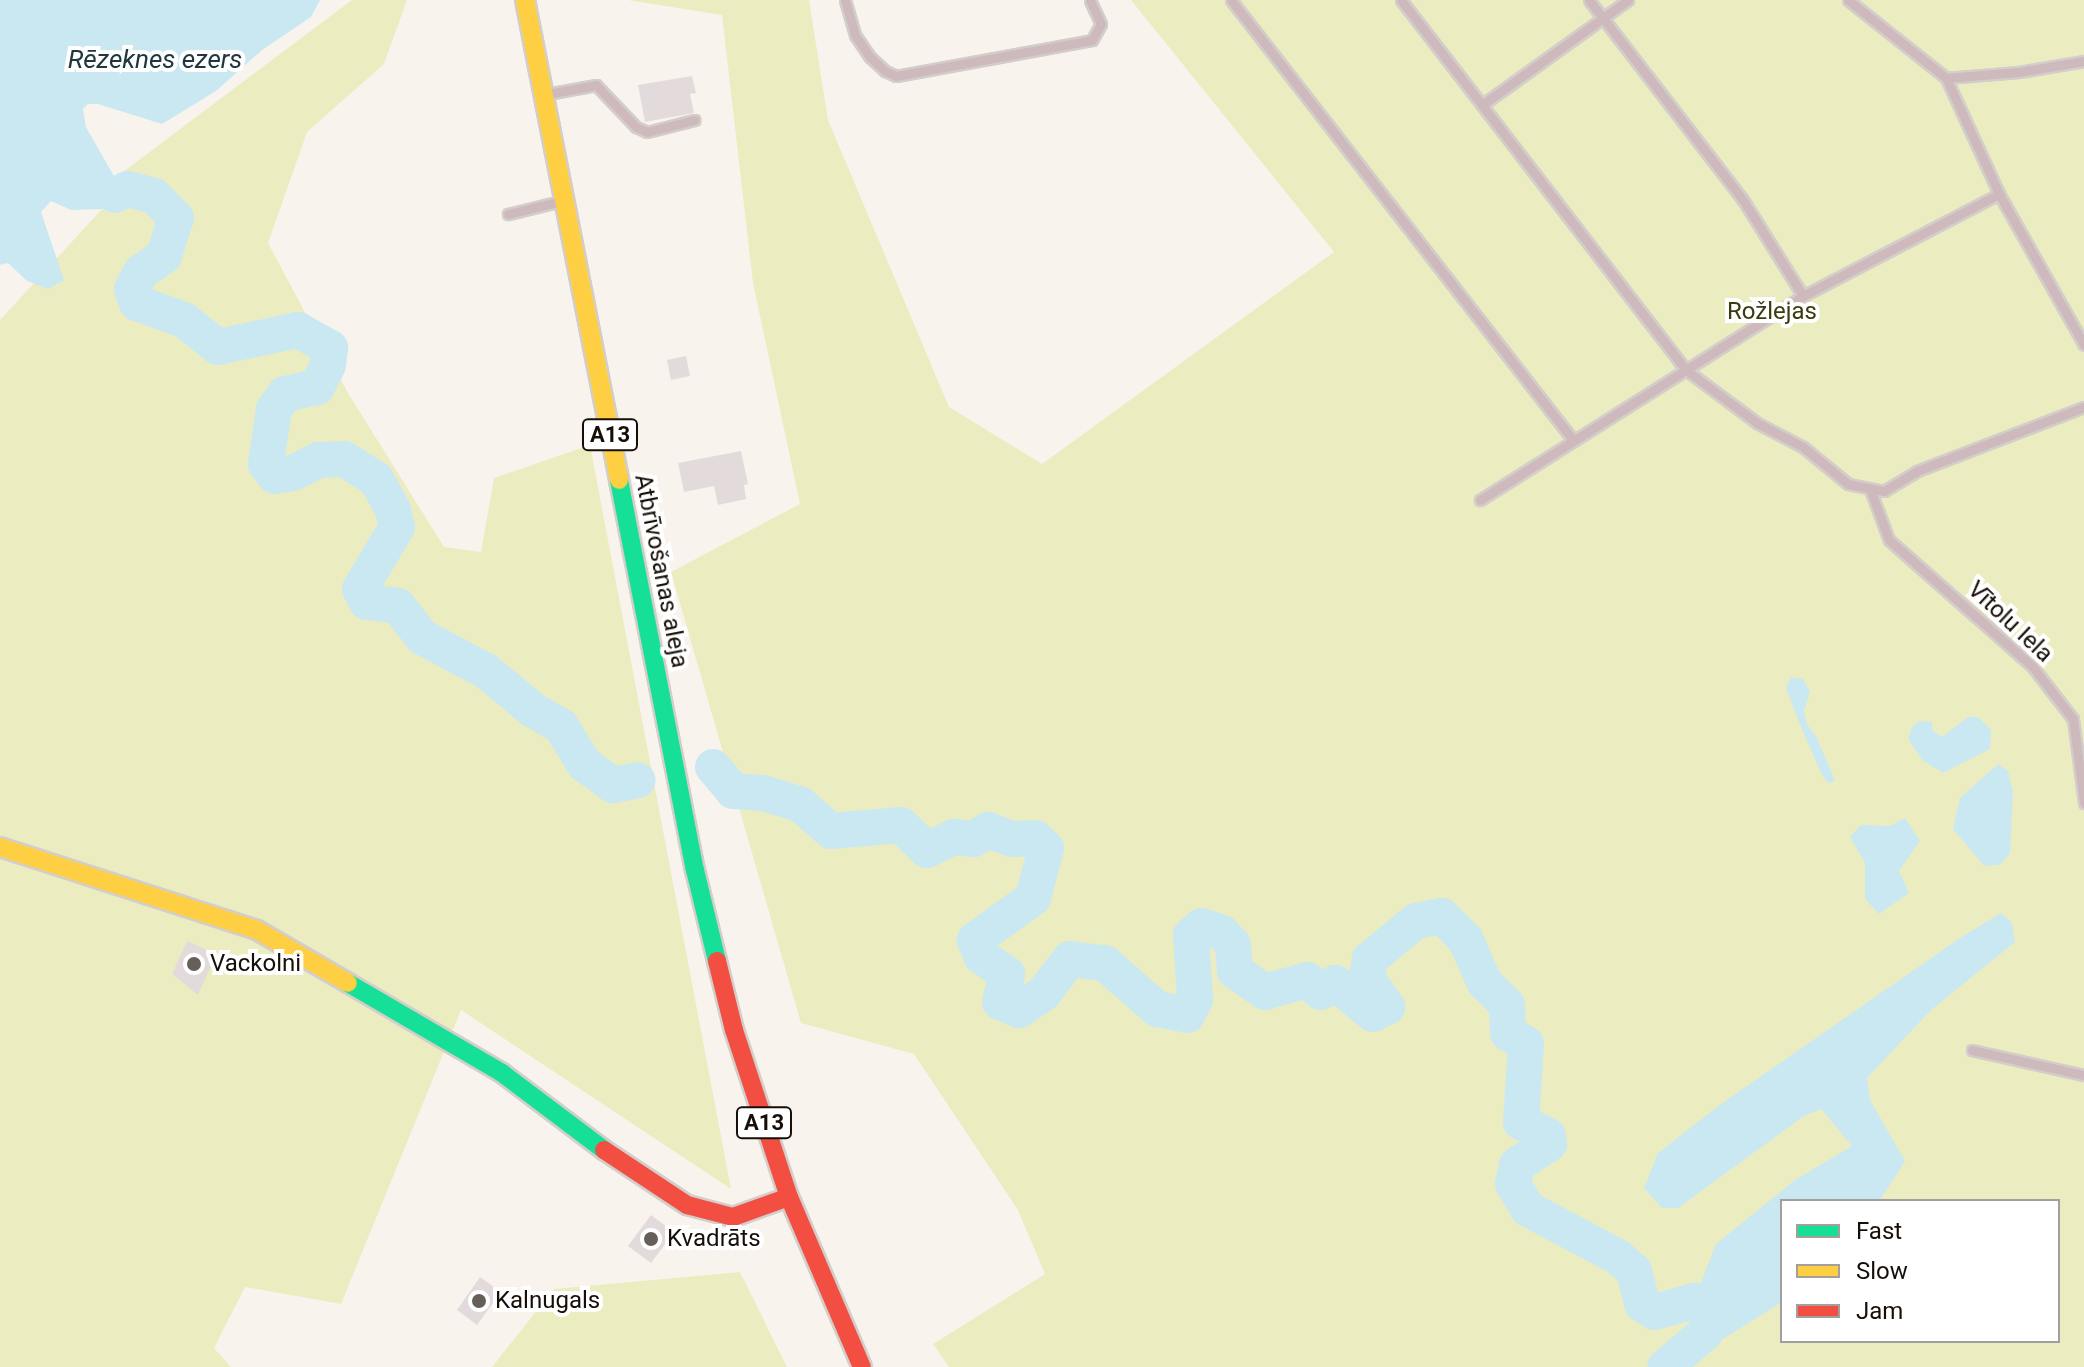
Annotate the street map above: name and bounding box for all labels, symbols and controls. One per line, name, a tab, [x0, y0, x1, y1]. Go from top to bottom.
water label: Rēzeknes ezers	[68, 44, 242, 76]
park label: Rožlejas	[1727, 298, 1817, 326]
road number: A13	[580, 417, 640, 453]
street label: Atbrīvošanas aleja	[628, 472, 694, 670]
street label: Vītolu Iela	[1962, 575, 2058, 669]
place label: Vackolni	[210, 950, 301, 978]
marker: Vackolni	[185, 955, 203, 973]
road number: A13	[734, 1105, 794, 1141]
legend	[1780, 1199, 2060, 1343]
text: Fast	[1856, 1217, 1902, 1245]
place label: Kvadrāts	[667, 1225, 761, 1253]
marker: Kvadrāts	[642, 1230, 660, 1248]
text: Slow	[1856, 1257, 1908, 1285]
place label: Kalnugals	[495, 1287, 600, 1315]
marker: Kalnugals	[470, 1292, 488, 1310]
text: Jam	[1856, 1297, 1903, 1325]

